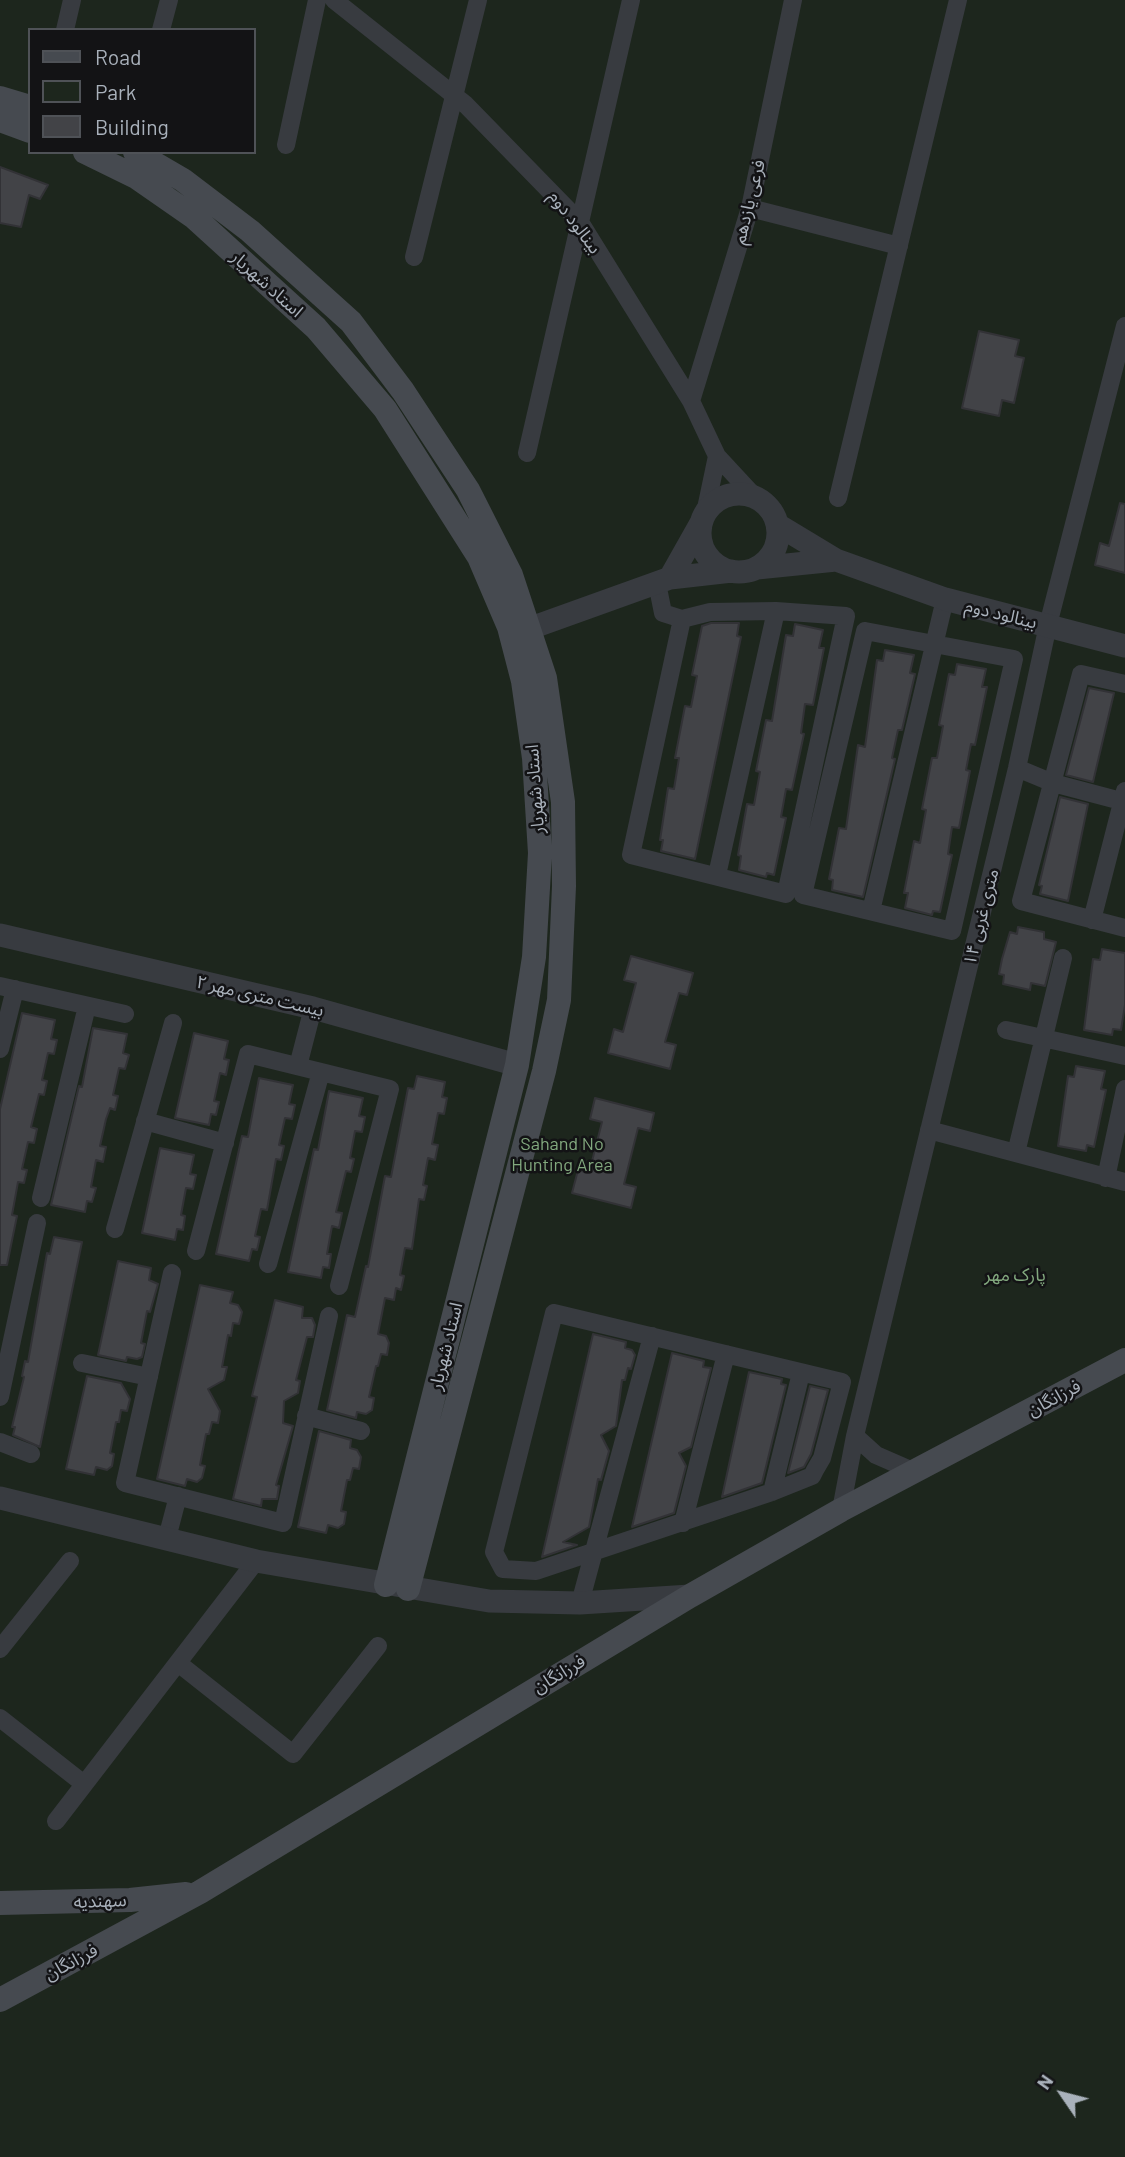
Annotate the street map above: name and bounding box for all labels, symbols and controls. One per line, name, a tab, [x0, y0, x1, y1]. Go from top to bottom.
legend	[28, 28, 256, 154]
text: Road	[95, 44, 141, 69]
text: Park	[95, 79, 136, 104]
text: Building	[95, 114, 169, 139]
street label: فرعی یازدهم	[728, 157, 770, 247]
street label: بینالود دوم	[544, 186, 606, 258]
street label: استاد شهریار	[226, 246, 308, 322]
street label: بینالود دوم	[963, 595, 1039, 633]
street label: استاد شهریار	[521, 744, 549, 834]
street label: ۱۴ متری غربی	[959, 867, 1003, 967]
street label: بیست متری مهر ۲	[194, 971, 326, 1021]
park label: Sahand No Hunting Area	[511, 1133, 613, 1176]
park label: پارک مهر	[984, 1264, 1046, 1286]
street label: استاد شهریار	[425, 1300, 467, 1392]
street label: فرزانگان	[1024, 1375, 1084, 1421]
street label: فرزانگان	[529, 1650, 589, 1698]
street label: سهندیه	[73, 1889, 127, 1913]
street label: فرزانگان	[41, 1939, 101, 1985]
north arrow	[1027, 2059, 1097, 2129]
text: N	[1031, 2070, 1057, 2093]

